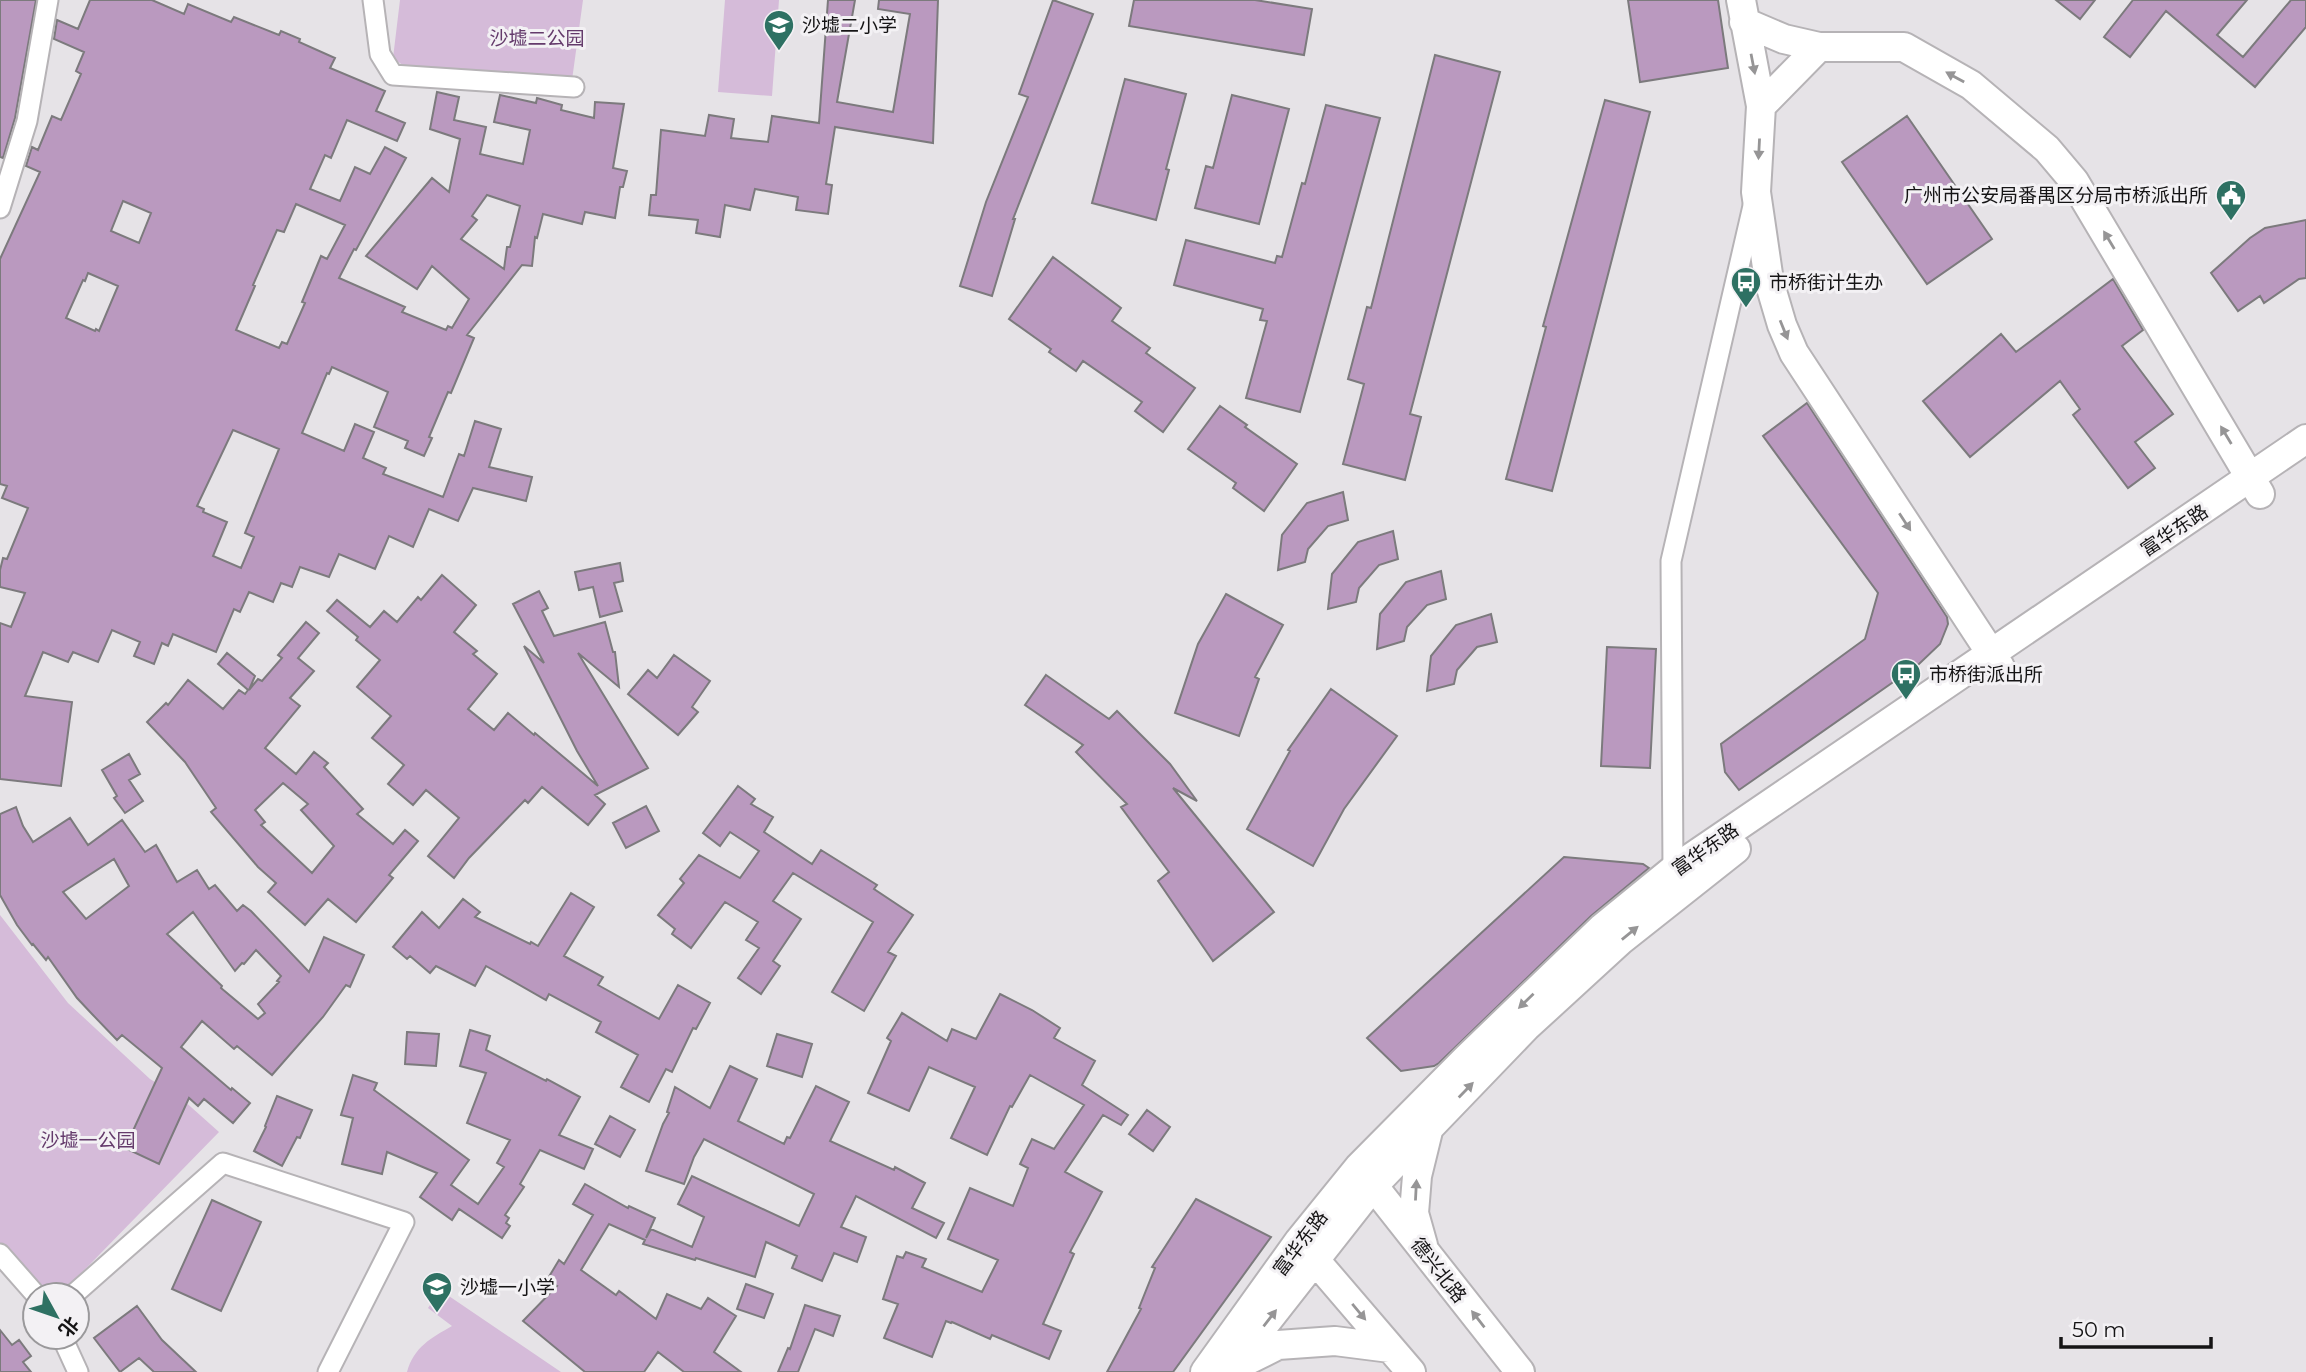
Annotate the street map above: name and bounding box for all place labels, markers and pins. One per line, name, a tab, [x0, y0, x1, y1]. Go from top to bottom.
school or university icon: 沙墟二小学	[762, 8, 796, 52]
place label: 沙墟二小学	[802, 14, 897, 37]
public building icon: 广州市公安局番禺区分局市桥派出所	[2214, 178, 2248, 222]
place label: 广州市公安局番禺区分局市桥派出所	[1904, 184, 2208, 207]
bus stop icon: 市桥街计生办	[1729, 265, 1763, 309]
place label: 市桥街计生办	[1769, 271, 1883, 294]
bus stop icon: 市桥街派出所	[1889, 657, 1923, 701]
place label: 市桥街派出所	[1929, 663, 2043, 686]
school or university icon: 沙墟一小学	[420, 1270, 454, 1314]
place label: 沙墟一小学	[460, 1276, 555, 1299]

